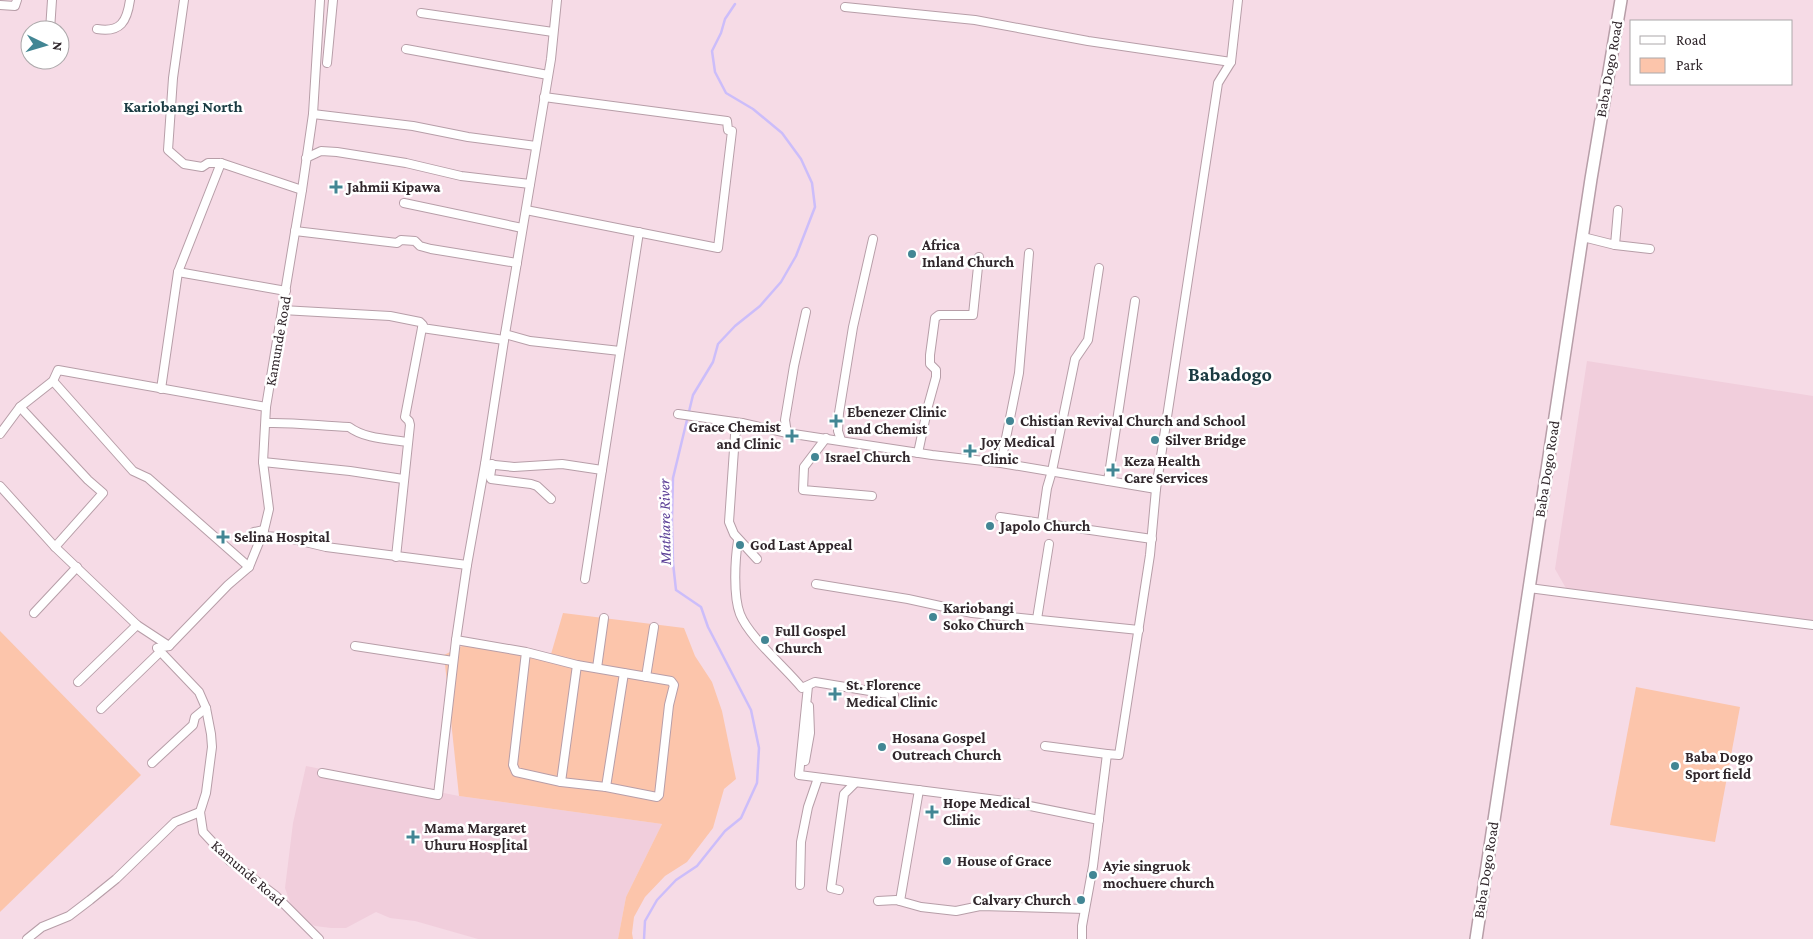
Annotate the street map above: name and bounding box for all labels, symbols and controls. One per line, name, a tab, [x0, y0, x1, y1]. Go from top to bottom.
street label: Baba Dogo Road	[1593, 19, 1626, 119]
north arrow	[20, 20, 70, 70]
legend	[1630, 20, 1793, 85]
text: Road	[1676, 32, 1707, 48]
text: N	[50, 41, 66, 52]
text: Park	[1676, 57, 1703, 73]
district label: Kariobangi North	[123, 98, 243, 115]
place label: Jahmii Kipawa	[345, 179, 441, 195]
marker: Jahmii Kipawa	[329, 180, 343, 194]
place label: Africa Inland Church	[921, 237, 1015, 270]
marker: Africa Inland Church	[906, 248, 918, 260]
street label: Kamunde Road	[262, 295, 294, 387]
district label: Babadogo	[1188, 363, 1272, 385]
place label: Ebenezer Clinic and Chemist	[847, 404, 947, 437]
place label: Chistian Revival Church and School	[1020, 413, 1246, 429]
marker: Ebenezer Clinic and Chemist	[829, 414, 843, 428]
marker: Chistian Revival Church and School	[1004, 415, 1016, 427]
place label: Grace Chemist and Clinic	[689, 419, 782, 452]
street label: Baba Dogo Road	[1531, 419, 1564, 519]
marker: Grace Chemist and Clinic	[785, 429, 799, 443]
place label: Silver Bridge	[1165, 432, 1246, 448]
place label: Joy Medical Clinic	[979, 434, 1055, 467]
marker: Silver Bridge	[1149, 434, 1161, 446]
marker: Joy Medical Clinic	[963, 444, 977, 458]
place label: Israel Church	[825, 449, 911, 465]
marker: Israel Church	[809, 451, 821, 463]
place label: Keza Health Care Services	[1124, 453, 1208, 486]
marker: Keza Health Care Services	[1106, 463, 1120, 477]
water label: Mathare River	[655, 478, 674, 566]
place label: Japolo Church	[998, 518, 1091, 534]
marker: Japolo Church	[984, 520, 996, 532]
place label: Selina Hospital	[234, 529, 330, 545]
marker: Selina Hospital	[216, 530, 230, 544]
place label: God Last Appeal	[750, 537, 853, 553]
marker: God Last Appeal	[734, 539, 746, 551]
place label: Kariobangi Soko Church	[943, 600, 1024, 633]
marker: Kariobangi Soko Church	[927, 611, 939, 623]
place label: Full Gospel Church	[775, 623, 847, 656]
marker: Full Gospel Church	[759, 634, 771, 646]
place label: St. Florence Medical Clinic	[846, 677, 938, 710]
marker: St. Florence Medical Clinic	[828, 687, 842, 701]
place label: Hosana Gospel Outreach Church	[892, 730, 1002, 763]
marker: Hosana Gospel Outreach Church	[876, 741, 888, 753]
place label: Baba Dogo Sport field	[1685, 749, 1753, 782]
marker: Baba Dogo Sport field	[1669, 760, 1681, 772]
place label: Hope Medical Clinic	[943, 795, 1031, 828]
marker: Hope Medical Clinic	[925, 805, 939, 819]
place label: Mama Margaret Uhuru Hosp[ital	[424, 820, 528, 853]
street label: Baba Dogo Road	[1470, 820, 1503, 920]
marker: Mama Margaret Uhuru Hosp[ital	[406, 830, 420, 844]
street label: Kamunde Road	[208, 837, 288, 909]
place label: House of Grace	[957, 853, 1051, 869]
marker: House of Grace	[941, 855, 953, 867]
place label: Ayie singruok mochuere church	[1102, 858, 1215, 891]
marker: Ayie singruok mochuere church	[1087, 869, 1099, 881]
place label: Calvary Church	[972, 892, 1071, 908]
marker: Calvary Church	[1075, 894, 1087, 906]

